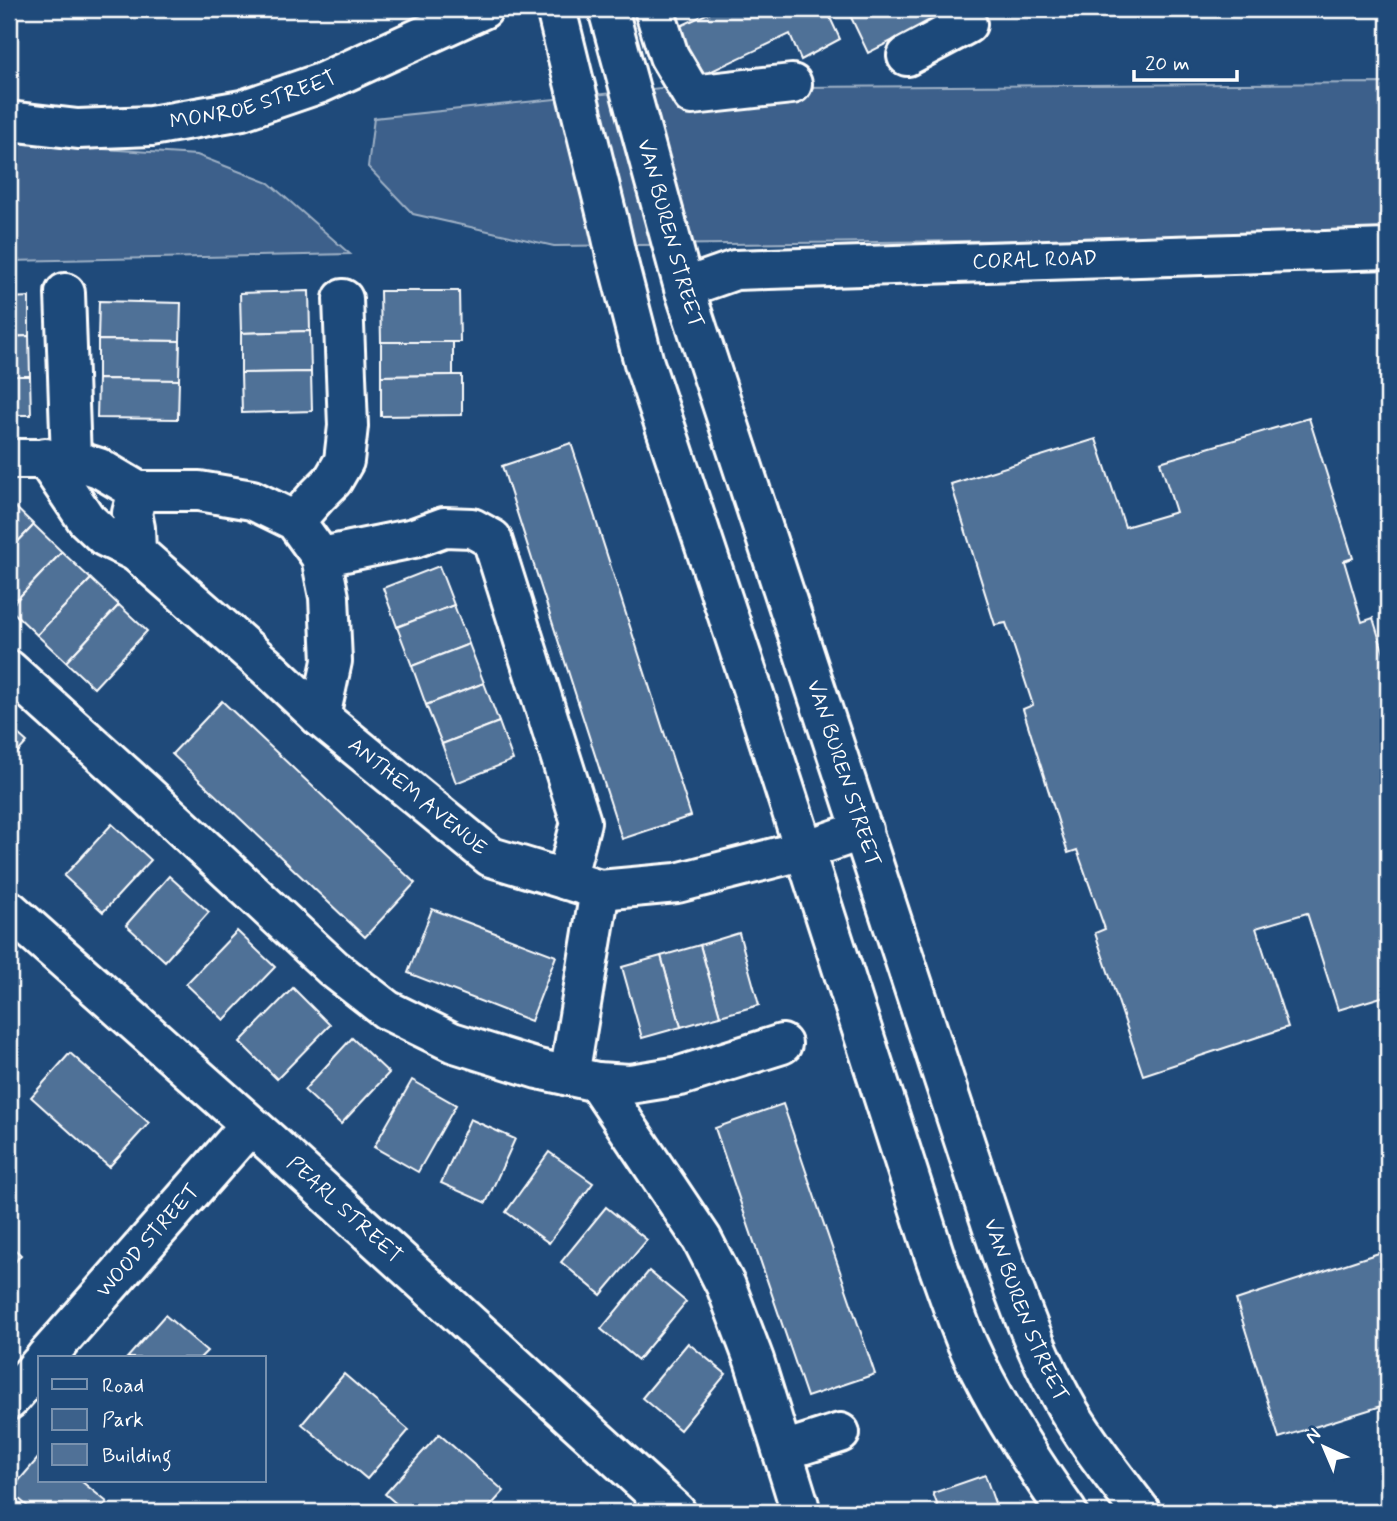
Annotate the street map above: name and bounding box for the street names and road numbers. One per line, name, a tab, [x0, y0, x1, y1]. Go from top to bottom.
street label: MONROE STREET	[168, 64, 341, 136]
street label: VAN BUREN STREET	[630, 136, 710, 332]
street label: CORAL ROAD	[972, 244, 1098, 276]
street label: VAN BUREN STREET	[800, 676, 887, 870]
street label: ANTHEM AVENUE	[342, 731, 493, 862]
street label: PEARL STREET	[281, 1150, 408, 1270]
street label: WOOD STREET	[90, 1178, 206, 1304]
street label: VAN BUREN STREET	[977, 1215, 1075, 1407]

